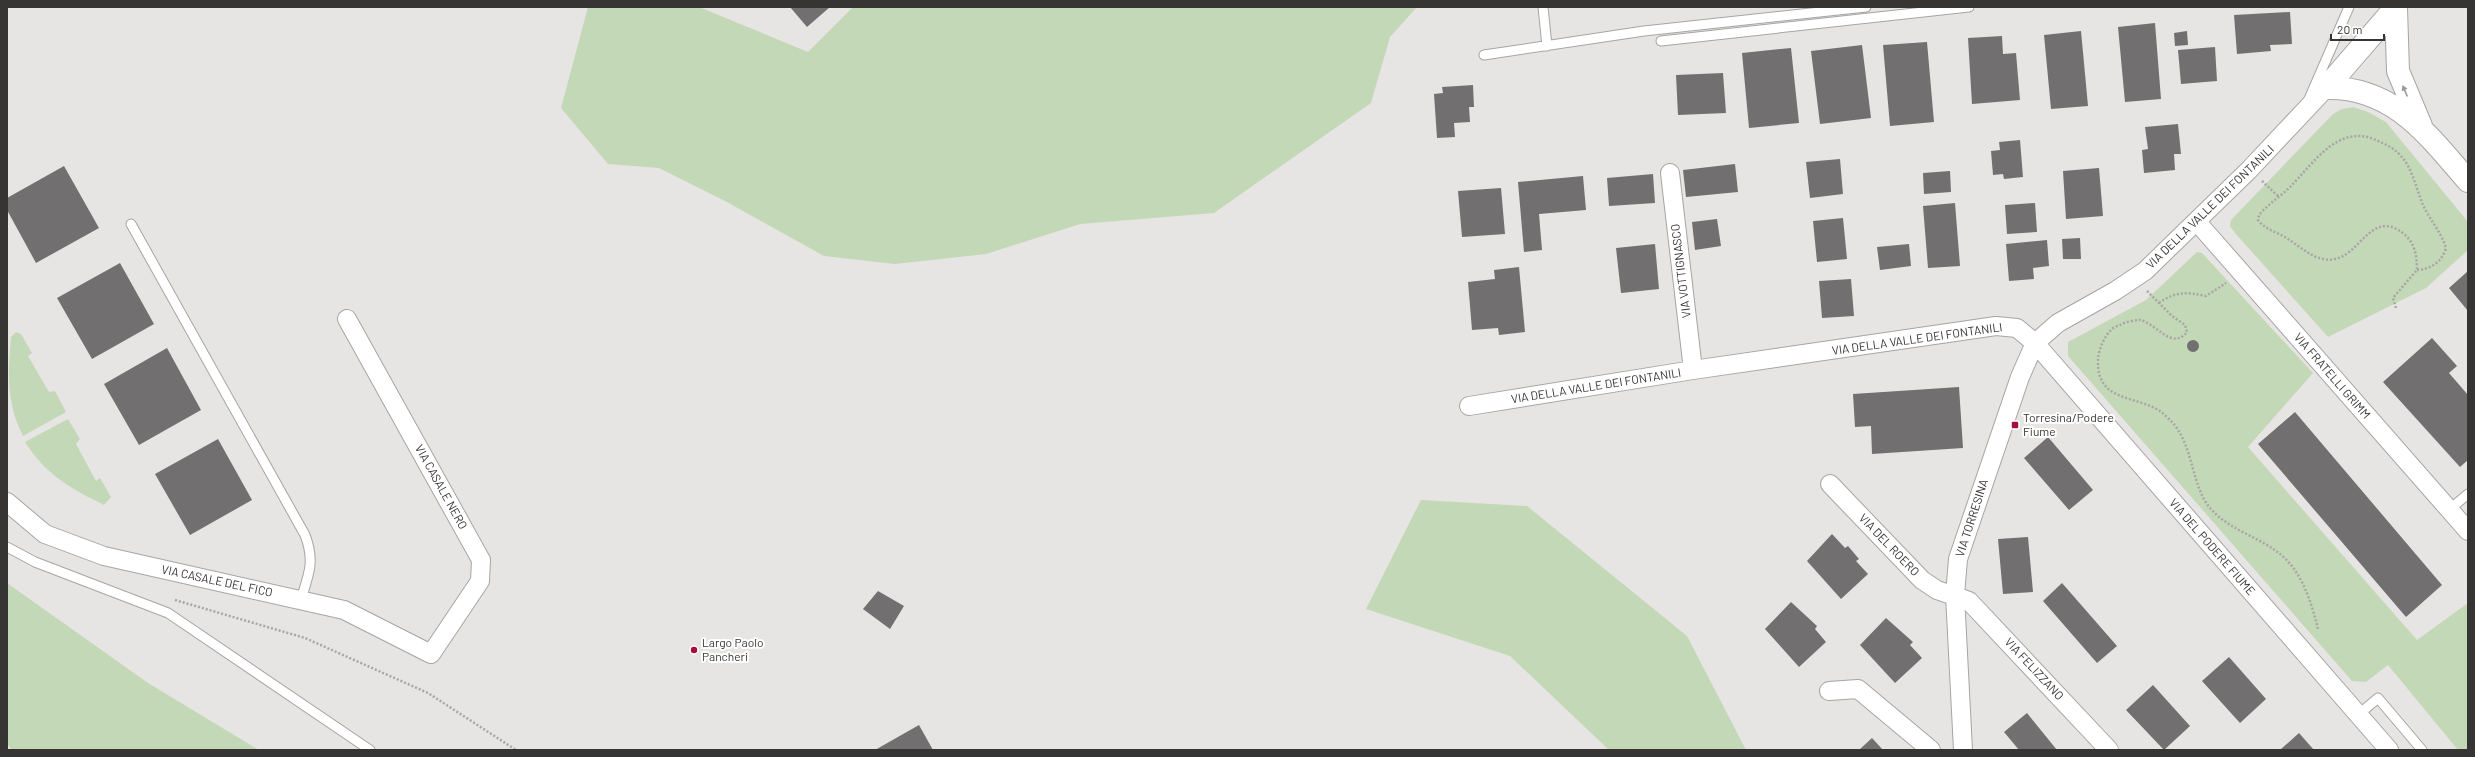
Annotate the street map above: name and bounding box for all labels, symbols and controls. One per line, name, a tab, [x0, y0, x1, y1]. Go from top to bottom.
scale bar	[2331, 16, 2384, 42]
text: 20 m	[2337, 22, 2363, 36]
one-way arrow	[2402, 85, 2408, 96]
street label: VIA DELLA VALLE DEI FONTANILI	[2143, 142, 2276, 271]
street label: VIA VOTTIGNASCO	[1667, 223, 1693, 319]
street label: VIA DELLA VALLE DEI FONTANILI	[1831, 319, 2003, 357]
street label: VIA FRATELLI GRIMM	[2292, 330, 2374, 421]
street label: VIA DELLA VALLE DEI FONTANILI	[1510, 365, 1682, 405]
place label: Torresina/Podere Fiume	[2023, 410, 2114, 438]
marker: Torresina/Podere Fiume	[2010, 420, 2020, 430]
street label: VIA CASALE NERO	[413, 442, 471, 531]
street label: VIA TORRESINA	[1952, 477, 1990, 558]
street label: VIA DEL PODERE FIUME	[2167, 495, 2259, 598]
street label: VIA DEL ROERO	[1857, 510, 1923, 578]
street label: VIA CASALE DEL FICO	[160, 561, 274, 599]
street label: VIA FELIZZANO	[2002, 634, 2067, 702]
place label: Largo Paolo Pancheri	[702, 635, 764, 663]
marker: Largo Paolo Pancheri	[689, 645, 699, 655]

